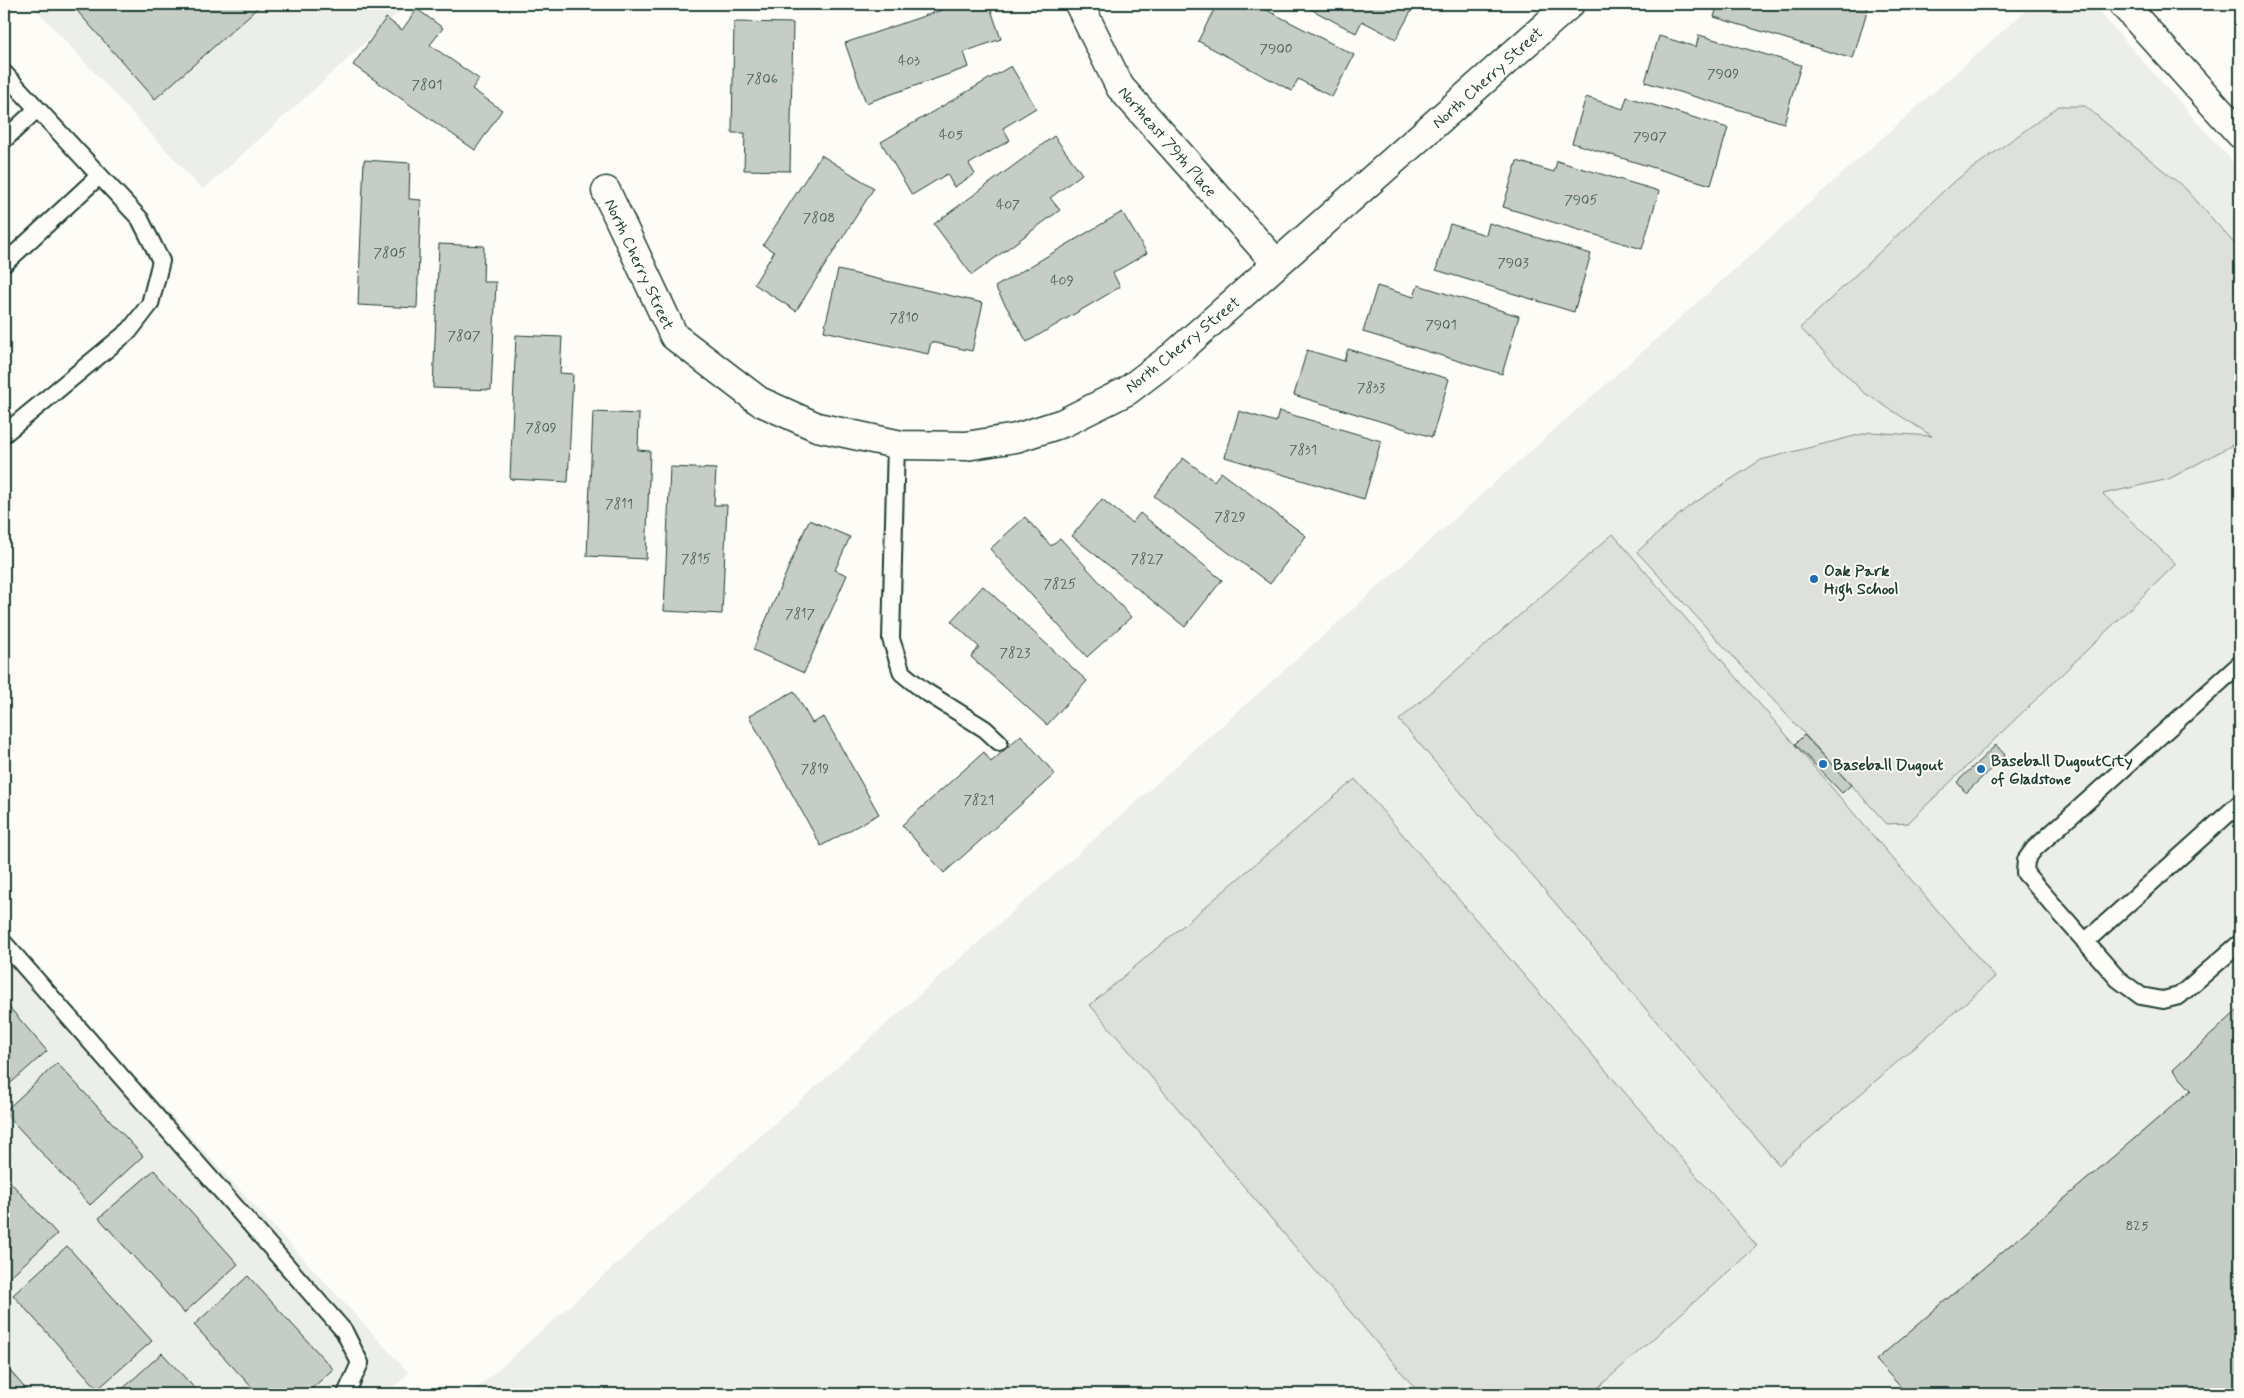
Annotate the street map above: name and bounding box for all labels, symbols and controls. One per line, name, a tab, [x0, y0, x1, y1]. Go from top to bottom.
street label: North Cherry Street	[1428, 22, 1548, 134]
house number: 7900	[1259, 40, 1293, 58]
house number: 403	[898, 52, 920, 70]
house number: 7909	[1707, 65, 1739, 83]
house number: 7806	[746, 70, 778, 88]
house number: 7801	[412, 76, 442, 94]
street label: Northeast 79th Place	[1113, 82, 1221, 202]
house number: 405	[939, 126, 963, 144]
house number: 7907	[1633, 128, 1667, 146]
house number: 7905	[1564, 191, 1598, 209]
street label: North Cherry Street	[599, 196, 678, 334]
house number: 407	[996, 196, 1020, 214]
house number: 7808	[803, 209, 835, 227]
house number: 7805	[374, 244, 406, 262]
house number: 7903	[1497, 254, 1529, 272]
house number: 409	[1050, 272, 1074, 290]
street label: North Cherry Street	[1121, 292, 1245, 398]
house number: 7810	[889, 309, 919, 327]
house number: 7901	[1425, 316, 1457, 334]
house number: 7807	[447, 327, 481, 345]
house number: 7833	[1357, 379, 1385, 397]
house number: 7809	[525, 419, 557, 437]
house number: 7831	[1289, 441, 1317, 459]
house number: 7811	[605, 495, 633, 513]
house number: 7829	[1214, 508, 1246, 526]
house number: 7815	[681, 550, 711, 568]
house number: 7827	[1130, 550, 1164, 568]
place label: Oak Park High School	[1824, 561, 1899, 602]
marker: Oak Park High School	[1808, 573, 1820, 585]
house number: 7825	[1044, 575, 1076, 593]
house number: 7817	[785, 605, 816, 623]
house number: 7823	[1000, 644, 1030, 662]
place label: Baseball DugoutCity of Gladstone	[1991, 751, 2133, 790]
place label: Baseball Dugout	[1833, 755, 1943, 777]
marker: Baseball Dugout	[1817, 758, 1829, 770]
house number: 7819	[801, 760, 829, 778]
marker: Baseball DugoutCity of Gladstone	[1975, 763, 1987, 775]
house number: 7821	[964, 791, 994, 809]
house number: 825	[2125, 1217, 2149, 1235]

